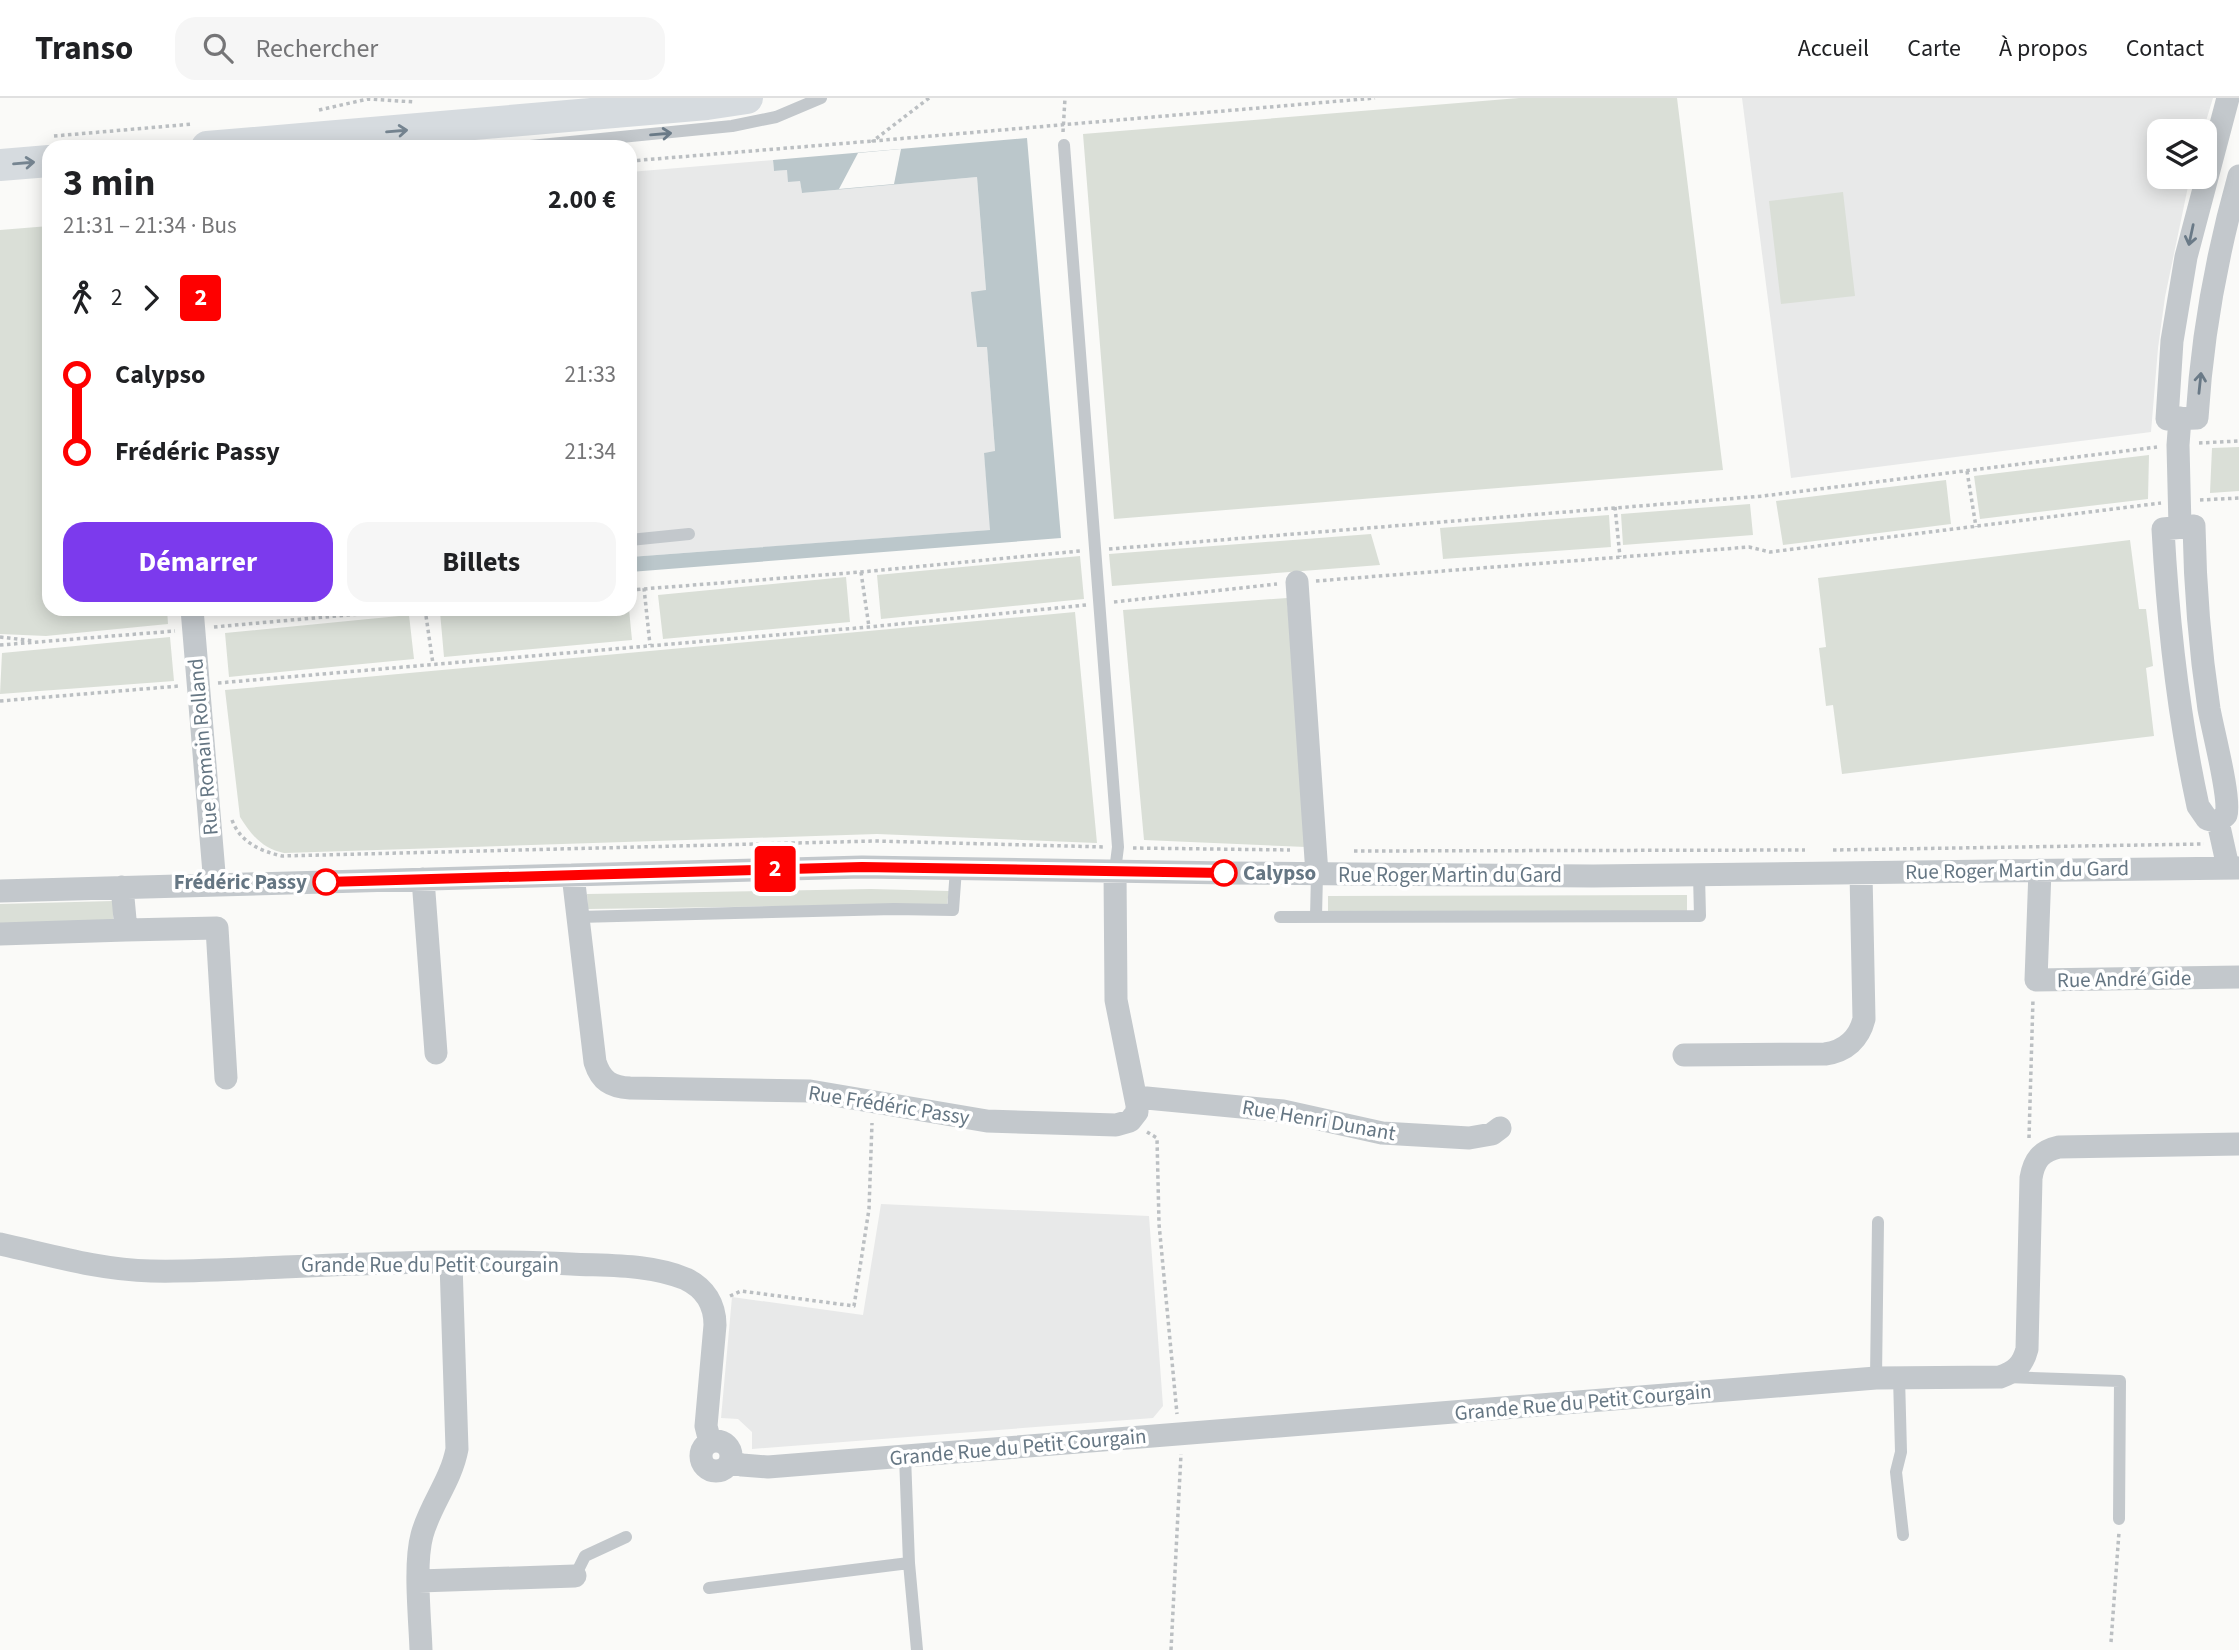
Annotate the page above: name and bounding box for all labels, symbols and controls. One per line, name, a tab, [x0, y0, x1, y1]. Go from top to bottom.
search box	[175, 17, 665, 80]
text: Transo	[35, 25, 133, 72]
icon: search	[199, 29, 237, 67]
text: Rechercher	[255, 30, 378, 67]
text: Accueil	[1798, 31, 1869, 66]
text: Carte	[1907, 31, 1961, 66]
text: À propos	[1999, 31, 2088, 66]
text: Contact	[2126, 31, 2204, 66]
map controls	[2147, 119, 2217, 189]
button: layers	[2147, 119, 2217, 189]
one-way arrow	[385, 124, 408, 137]
one-way arrow	[649, 127, 672, 140]
one-way arrow	[13, 156, 35, 169]
text: 3 min	[63, 156, 155, 210]
text: 2.00 €	[548, 181, 616, 218]
text: 21:31 – 21:34 · Bus	[63, 209, 237, 242]
one-way arrow	[2184, 223, 2197, 246]
icon: walk	[63, 279, 101, 317]
icon: forward	[132, 279, 170, 317]
text: 2	[194, 280, 207, 315]
text: 2	[111, 281, 122, 314]
text: Calypso	[115, 356, 206, 393]
text: 21:33	[565, 358, 616, 391]
one-way arrow	[2194, 372, 2207, 394]
text: Frédéric Passy	[115, 433, 280, 470]
text: 21:34	[565, 435, 616, 468]
button: Démarrer	[63, 522, 333, 602]
button: Billets	[347, 522, 616, 602]
street label: Rue Romain Rolland	[180, 657, 226, 837]
line badge: 2	[752, 846, 798, 892]
text: 2	[769, 851, 781, 886]
street label: Rue Roger Martin du Gard	[1905, 853, 2129, 887]
place label: Calypso	[1243, 858, 1316, 888]
marker: Calypso	[1211, 860, 1237, 886]
street label: Rue Roger Martin du Gard	[1338, 860, 1562, 890]
place label: Frédéric Passy	[174, 867, 307, 897]
marker: Frédéric Passy	[313, 869, 339, 895]
street label: Rue André Gide	[2057, 963, 2191, 995]
street label: Rue Frédéric Passy	[806, 1077, 972, 1133]
street label: Rue Henri Dunant	[1240, 1092, 1398, 1148]
street label: Grande Rue du Petit Courgain	[301, 1250, 559, 1280]
street label: Grande Rue du Petit Courgain	[1453, 1376, 1713, 1428]
street label: Grande Rue du Petit Courgain	[888, 1421, 1148, 1473]

